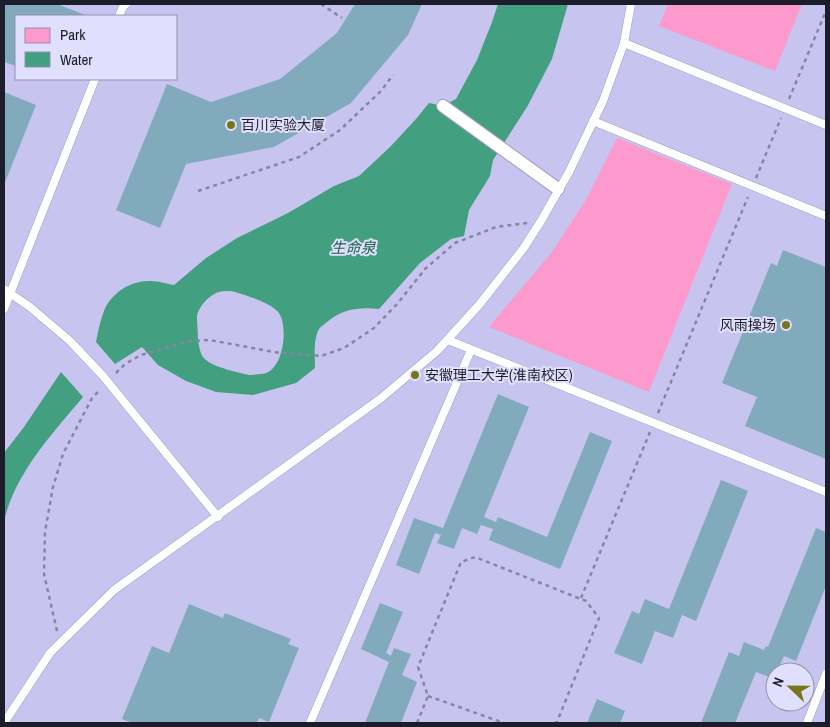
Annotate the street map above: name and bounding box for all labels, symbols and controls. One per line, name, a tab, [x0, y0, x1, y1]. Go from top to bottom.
legend	[15, 15, 178, 80]
text: Park	[60, 24, 86, 45]
text: Water	[60, 49, 92, 70]
place label: 百川实验大厦	[241, 116, 325, 134]
marker: 百川实验大厦	[225, 119, 237, 131]
water label: 生命泉	[330, 237, 376, 258]
place label: 风雨操场	[720, 316, 776, 334]
marker: 风雨操场	[780, 319, 792, 331]
place label: 安徽理工大学(淮南校区)	[425, 366, 573, 384]
marker: 安徽理工大学(淮南校区)	[409, 369, 421, 381]
north arrow	[765, 662, 815, 712]
text: N	[768, 675, 788, 689]

